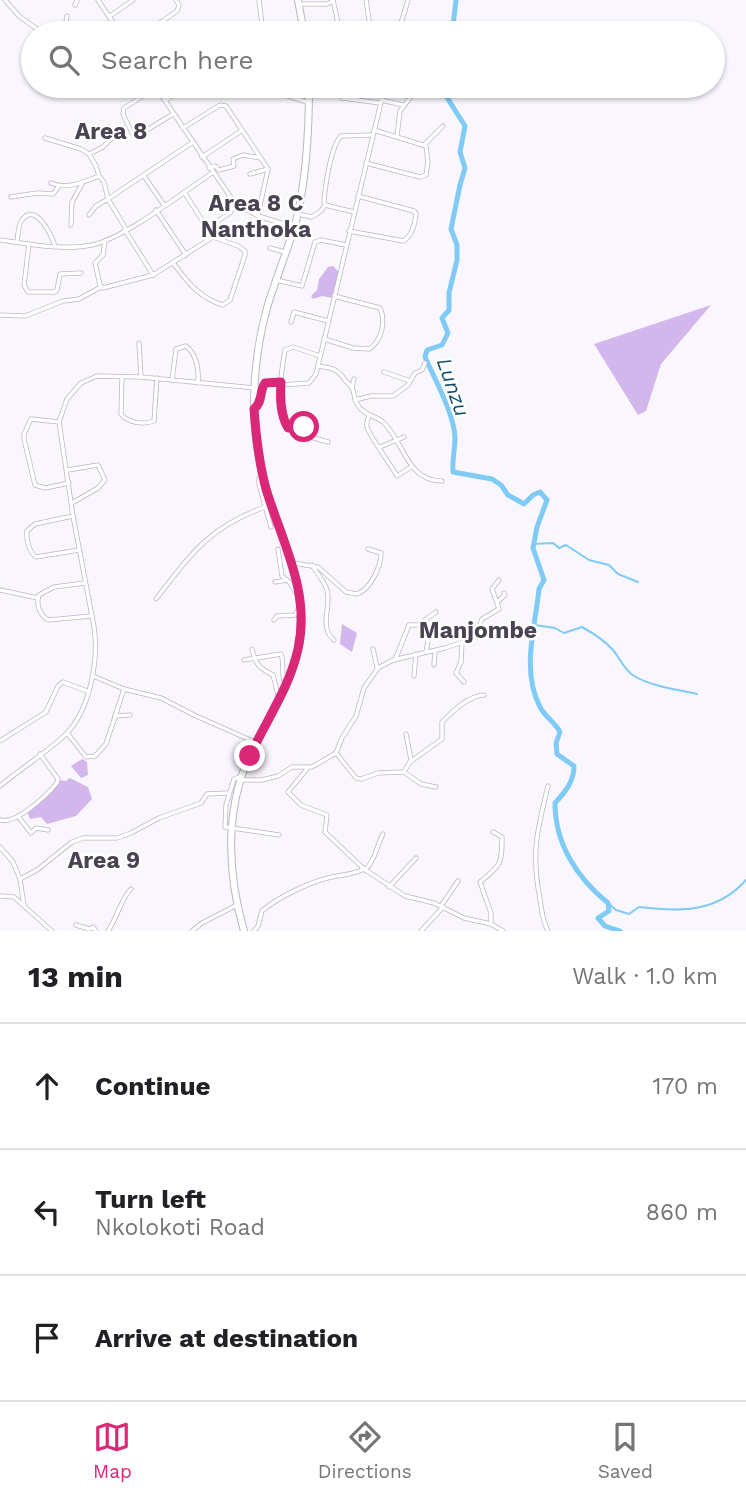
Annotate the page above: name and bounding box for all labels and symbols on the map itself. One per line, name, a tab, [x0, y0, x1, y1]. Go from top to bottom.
district label: Area 8	[75, 118, 147, 145]
district label: Area 8 C Nanthoka	[201, 190, 312, 243]
water label: Lunzu	[432, 354, 475, 420]
route start	[288, 411, 319, 442]
district label: Manjombe	[419, 617, 537, 644]
route end	[234, 740, 265, 771]
district label: Area 9	[68, 847, 140, 874]

